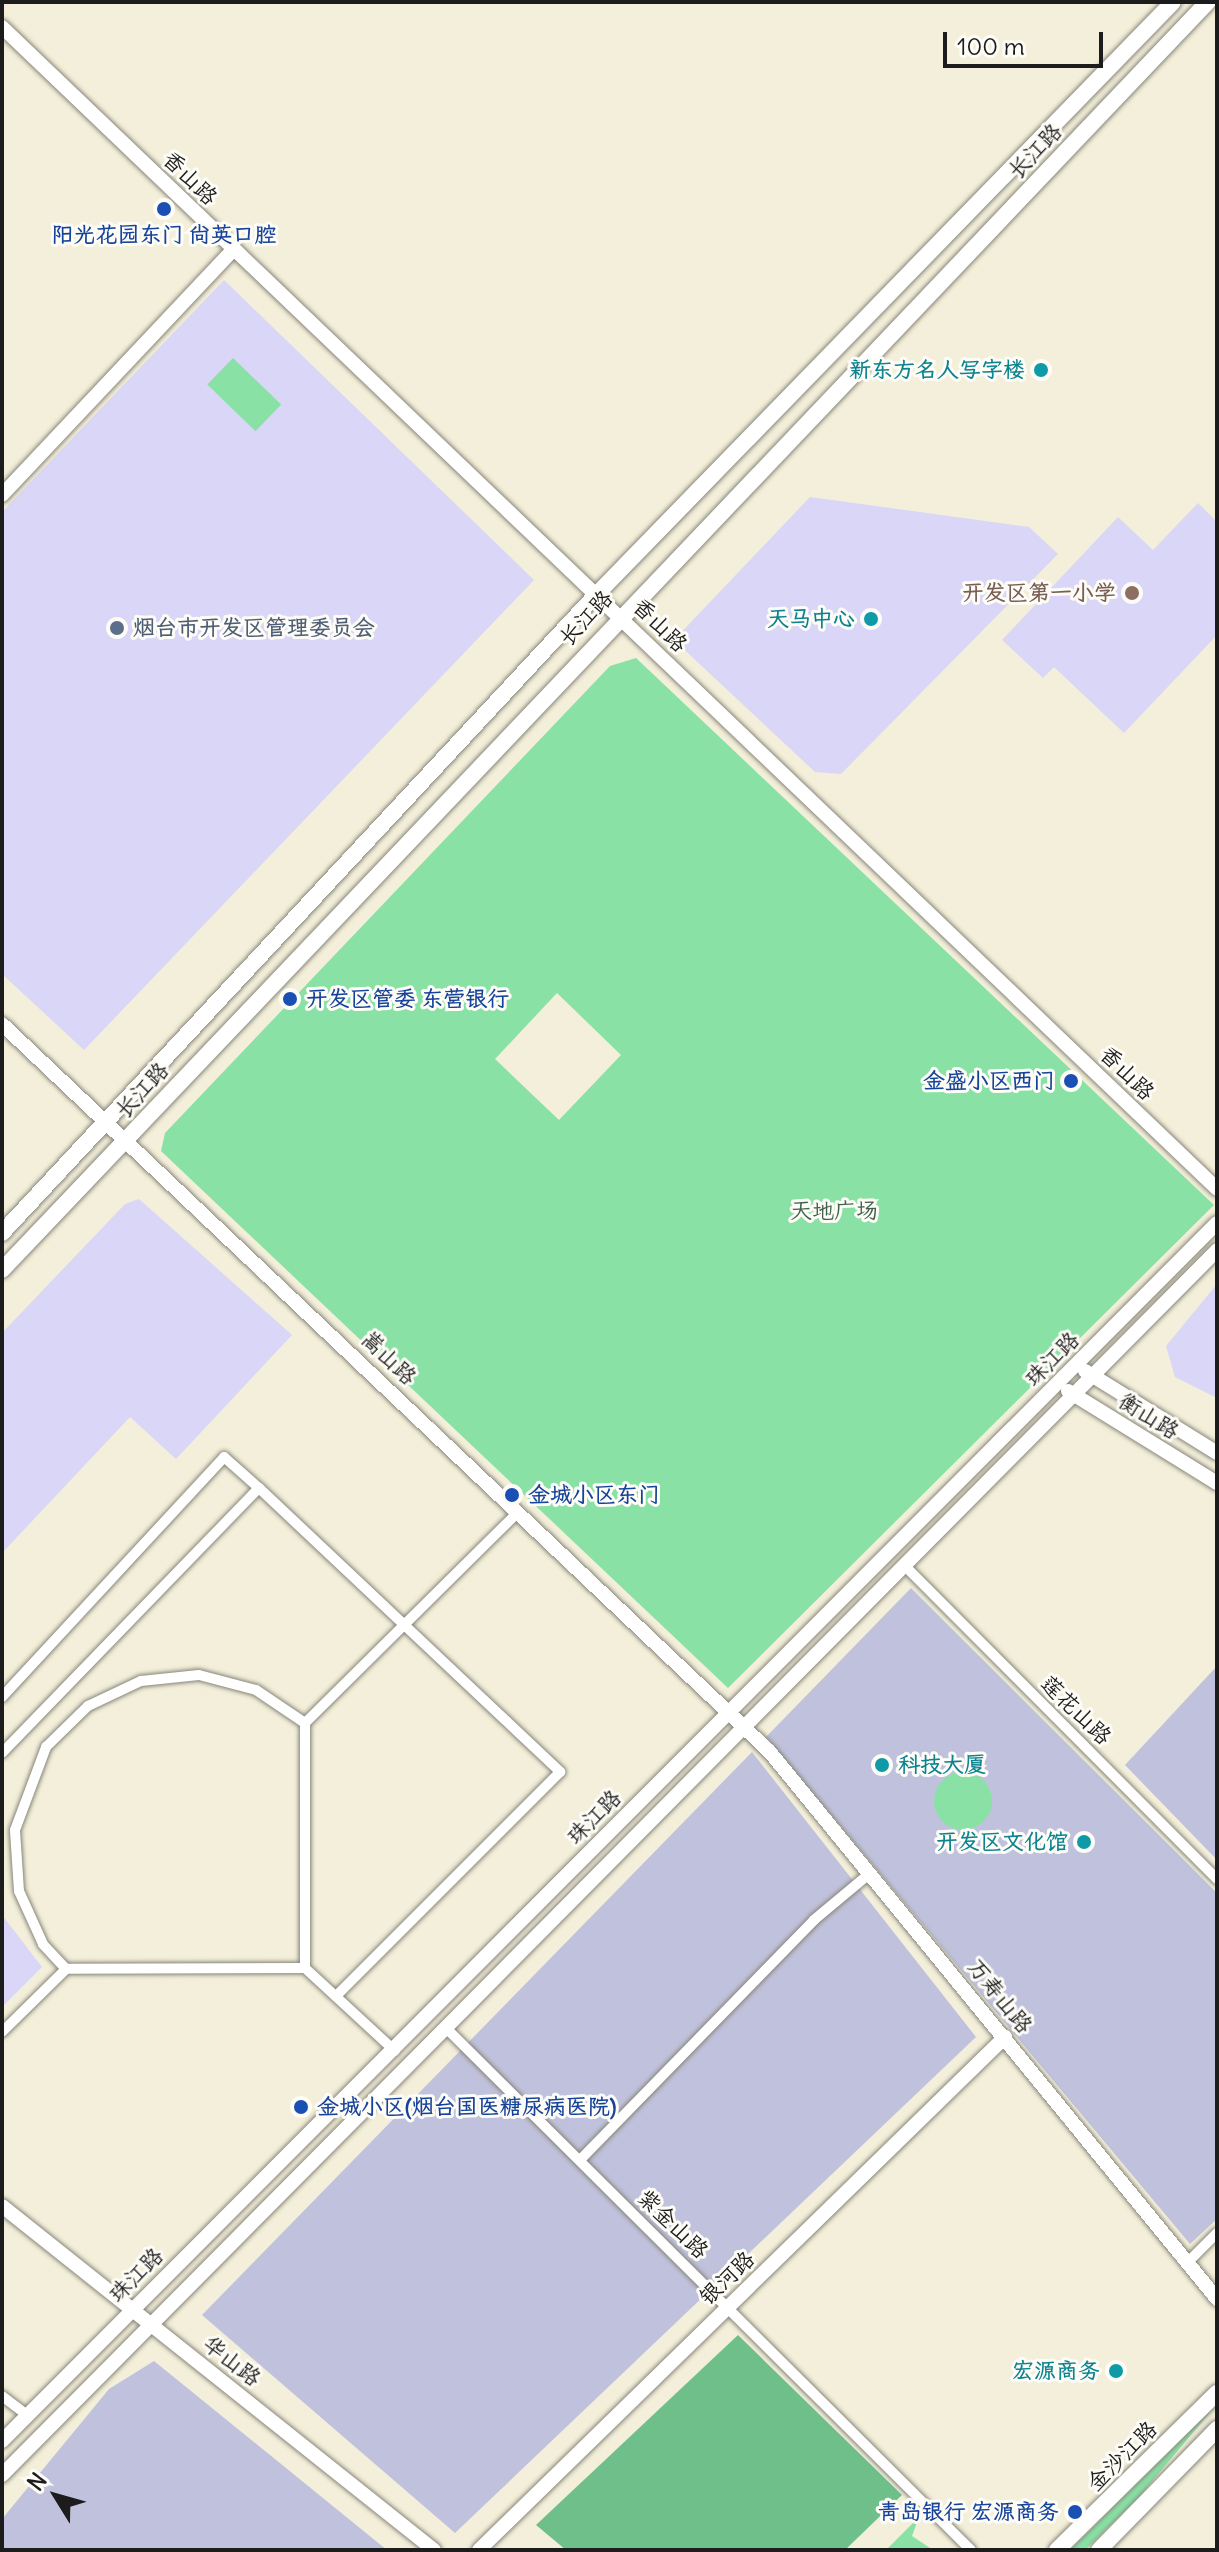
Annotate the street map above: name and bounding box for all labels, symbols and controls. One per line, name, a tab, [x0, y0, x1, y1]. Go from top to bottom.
scale bar	[947, 16, 1107, 66]
text: 100 m	[957, 31, 1025, 61]
street label: 长江路	[1003, 118, 1067, 184]
street label: 香山路	[157, 146, 223, 210]
marker: 阳光花园东门 尚英口腔	[155, 200, 173, 218]
place label: 阳光花园东门 尚英口腔	[51, 222, 277, 248]
place label: 新东方名人写字楼	[849, 357, 1025, 383]
marker: 新东方名人写字楼	[1032, 361, 1050, 379]
place label: 开发区第一小学	[962, 580, 1116, 606]
marker: 开发区第一小学	[1123, 584, 1141, 602]
street label: 长江路	[554, 585, 618, 651]
street label: 香山路	[627, 593, 693, 657]
place label: 天马中心	[767, 606, 855, 632]
marker: 天马中心	[862, 610, 880, 628]
place label: 烟台市开发区管理委员会	[133, 615, 375, 641]
marker: 烟台市开发区管理委员会	[108, 619, 126, 637]
place label: 开发区管委 东营银行	[306, 986, 509, 1012]
marker: 开发区管委 东营银行	[281, 990, 299, 1008]
street label: 香山路	[1094, 1041, 1160, 1105]
street label: 长江路	[110, 1057, 174, 1123]
place label: 金盛小区西门	[923, 1068, 1055, 1094]
marker: 金盛小区西门	[1062, 1072, 1080, 1090]
park label: 天地广场	[790, 1198, 878, 1224]
street label: 嵩山路	[356, 1326, 422, 1390]
street label: 珠江路	[1019, 1326, 1085, 1392]
street label: 衡山路	[1114, 1387, 1184, 1445]
place label: 金城小区东门	[528, 1482, 660, 1508]
marker: 金城小区东门	[503, 1486, 521, 1504]
street label: 莲花山路	[1035, 1670, 1117, 1750]
place label: 科技大厦	[898, 1752, 986, 1778]
marker: 科技大厦	[873, 1756, 891, 1774]
street label: 珠江路	[561, 1784, 627, 1850]
place label: 开发区文化馆	[936, 1829, 1068, 1855]
marker: 开发区文化馆	[1075, 1833, 1093, 1851]
street label: 万寿山路	[962, 1953, 1038, 2039]
place label: 金城小区(烟台国医糖尿病医院)	[317, 2094, 616, 2120]
marker: 金城小区(烟台国医糖尿病医院)	[292, 2098, 310, 2116]
street label: 紫金山路	[632, 2184, 714, 2264]
street label: 珠江路	[103, 2242, 169, 2308]
street label: 银河路	[694, 2246, 760, 2310]
street label: 华山路	[198, 2330, 266, 2392]
place label: 宏源商务	[1012, 2358, 1100, 2384]
marker: 宏源商务	[1107, 2362, 1125, 2380]
street label: 金沙江路	[1082, 2416, 1162, 2496]
north arrow	[16, 2456, 96, 2536]
text: N	[21, 2467, 53, 2496]
place label: 青岛银行 宏源商务	[878, 2499, 1059, 2525]
marker: 青岛银行 宏源商务	[1066, 2503, 1084, 2521]

